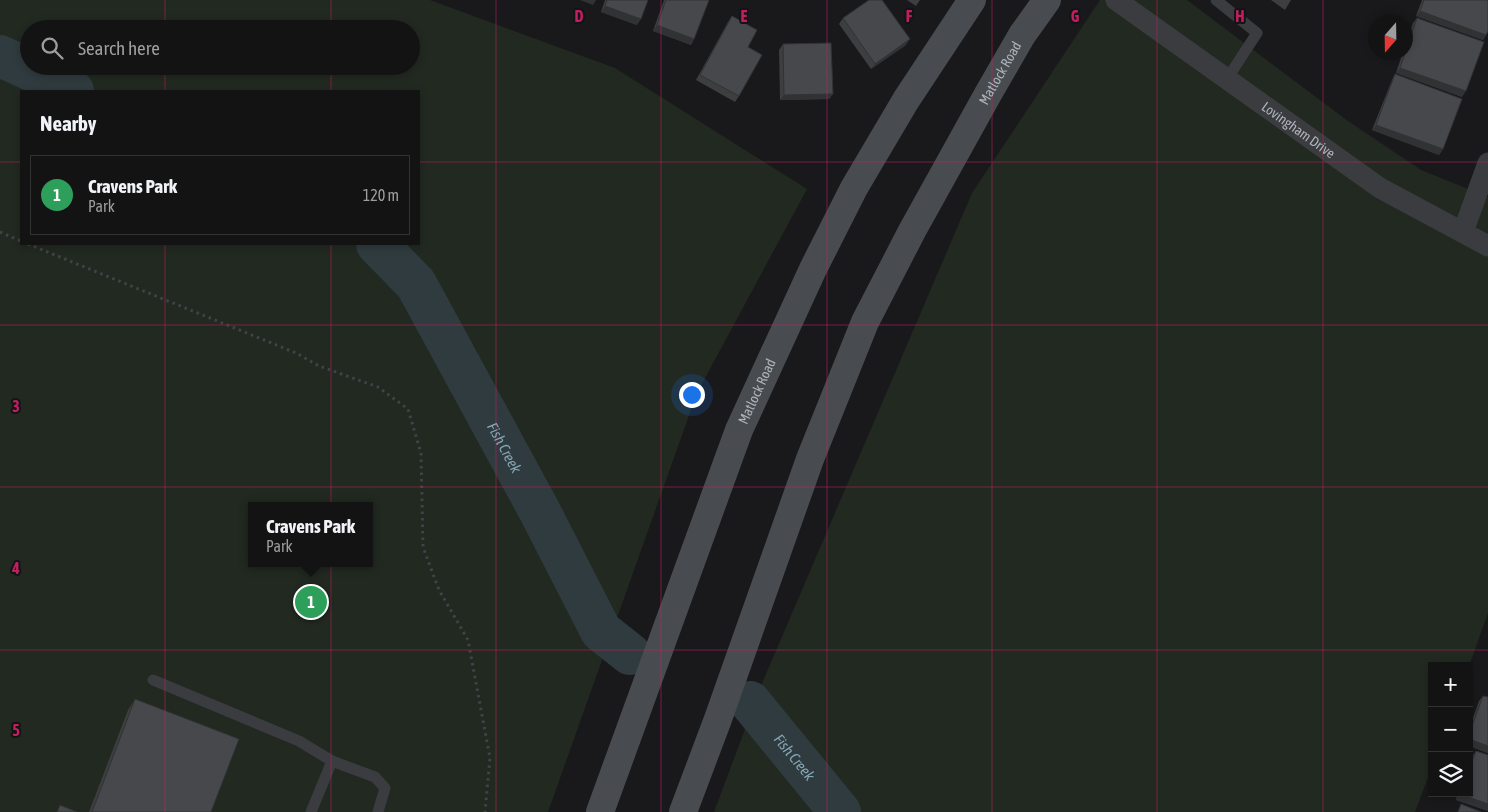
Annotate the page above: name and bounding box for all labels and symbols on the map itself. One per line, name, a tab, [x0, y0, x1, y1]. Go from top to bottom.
text: D	[575, 7, 584, 25]
text: E	[741, 7, 748, 25]
text: F	[906, 7, 913, 25]
text: G	[1071, 7, 1080, 25]
text: H	[1235, 7, 1245, 25]
north arrow	[1368, 15, 1413, 60]
street label: Matlock Road	[976, 39, 1024, 107]
street label: Lovingham Drive	[1259, 98, 1338, 161]
street label: Matlock Road	[735, 356, 779, 427]
your location	[679, 382, 705, 408]
text: 3	[12, 397, 20, 415]
water label: Fish Creek	[484, 419, 526, 476]
text: 4	[11, 559, 20, 577]
pin: 1	[295, 583, 327, 621]
text: 5	[12, 721, 20, 739]
water label: Fish Creek	[771, 730, 819, 784]

